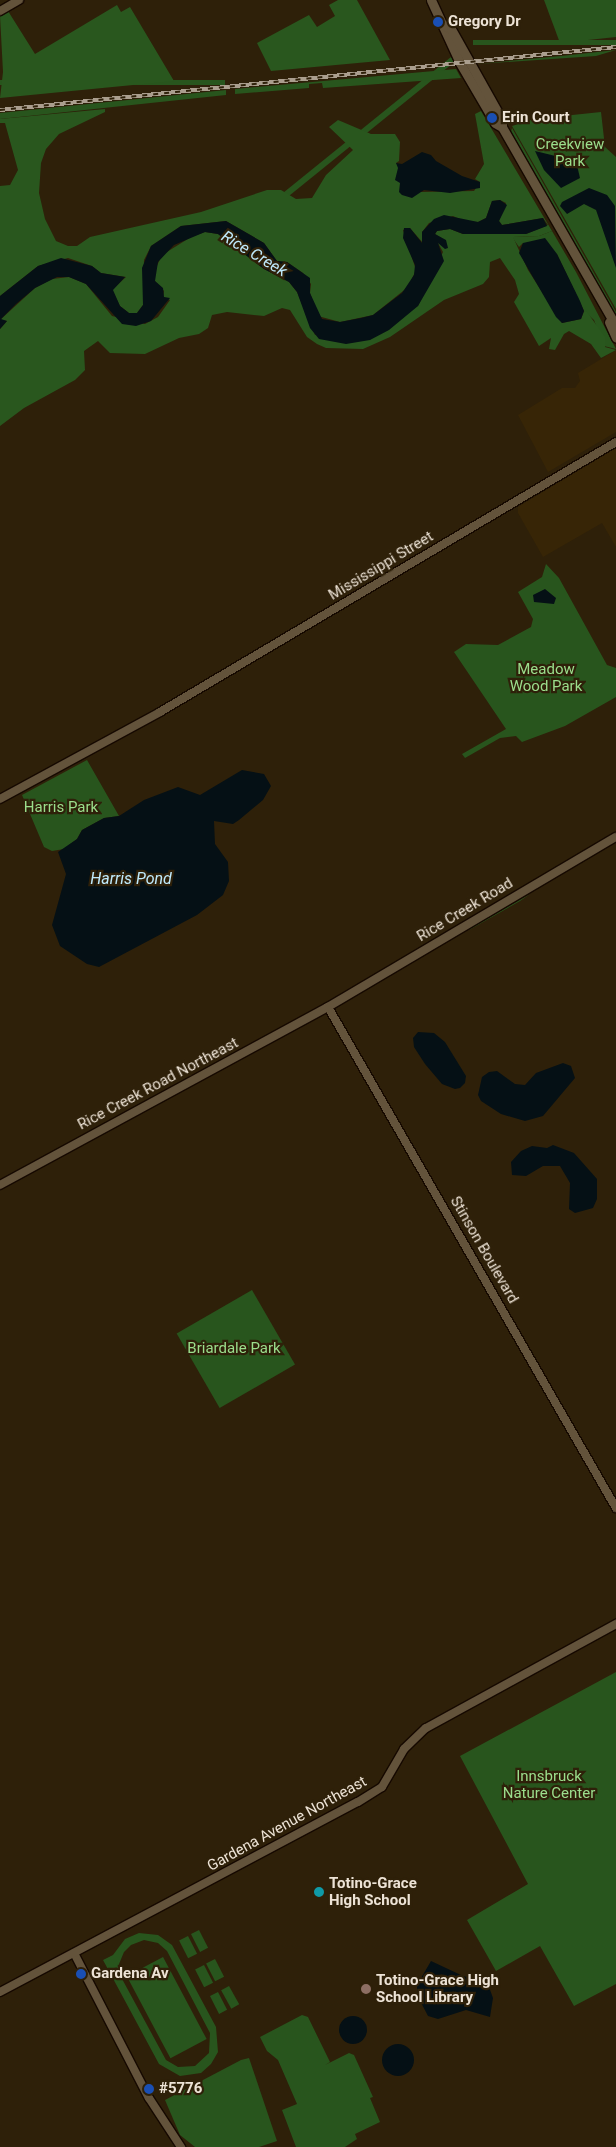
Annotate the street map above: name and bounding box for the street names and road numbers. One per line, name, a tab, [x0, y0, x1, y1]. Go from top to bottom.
street label: Mississippi Street	[325, 528, 437, 604]
street label: Rice Creek Road	[414, 874, 516, 946]
street label: Rice Creek Road Northeast	[75, 1034, 241, 1134]
street label: Stinson Boulevard	[446, 1193, 522, 1307]
street label: Gardena Avenue Northeast	[204, 1773, 370, 1875]

